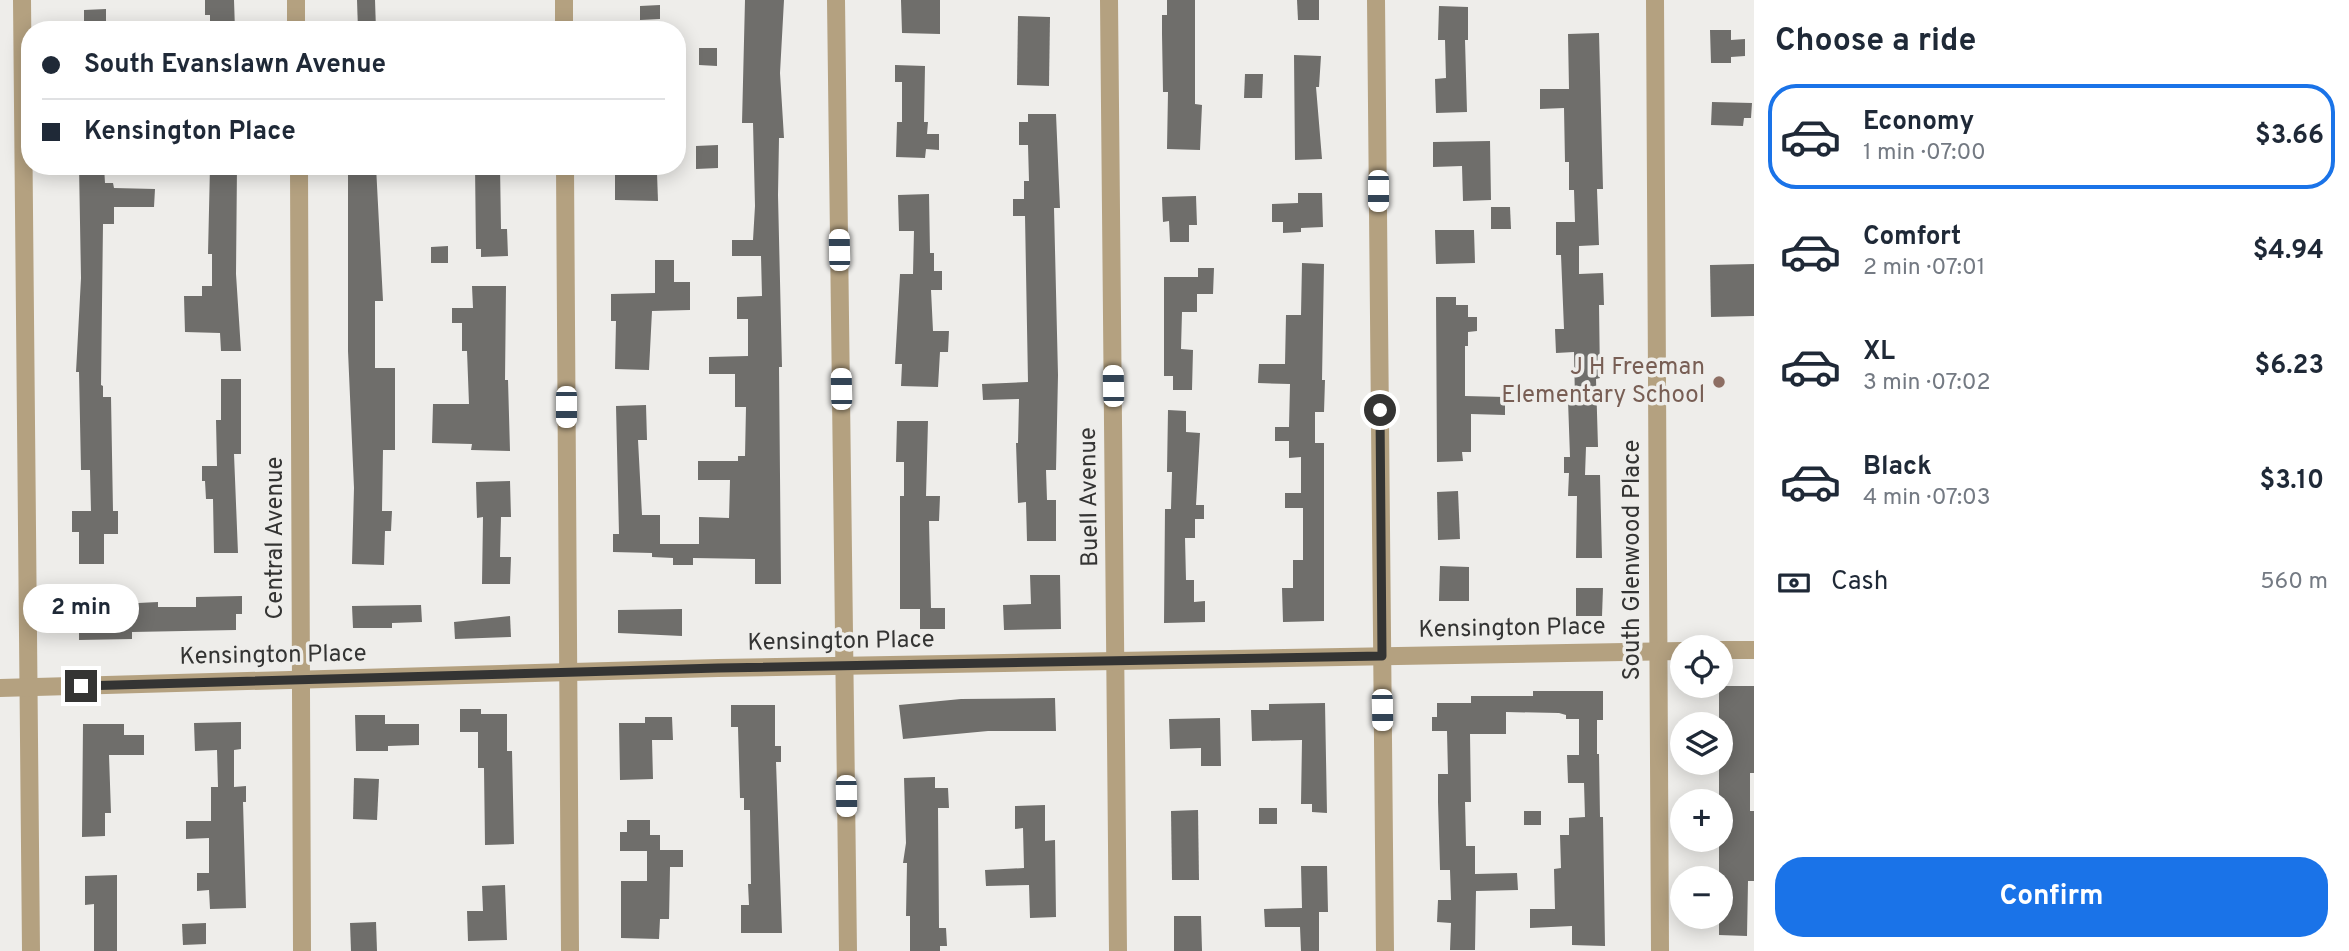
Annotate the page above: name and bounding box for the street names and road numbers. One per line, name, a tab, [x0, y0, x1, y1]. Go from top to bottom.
street label: Buell Avenue	[1074, 427, 1106, 567]
street label: South Glenwood Place	[1618, 440, 1648, 680]
street label: Central Avenue	[261, 457, 291, 619]
street label: Kensington Place	[1418, 612, 1606, 646]
street label: Kensington Place	[747, 625, 935, 659]
street label: Kensington Place	[179, 639, 367, 673]

